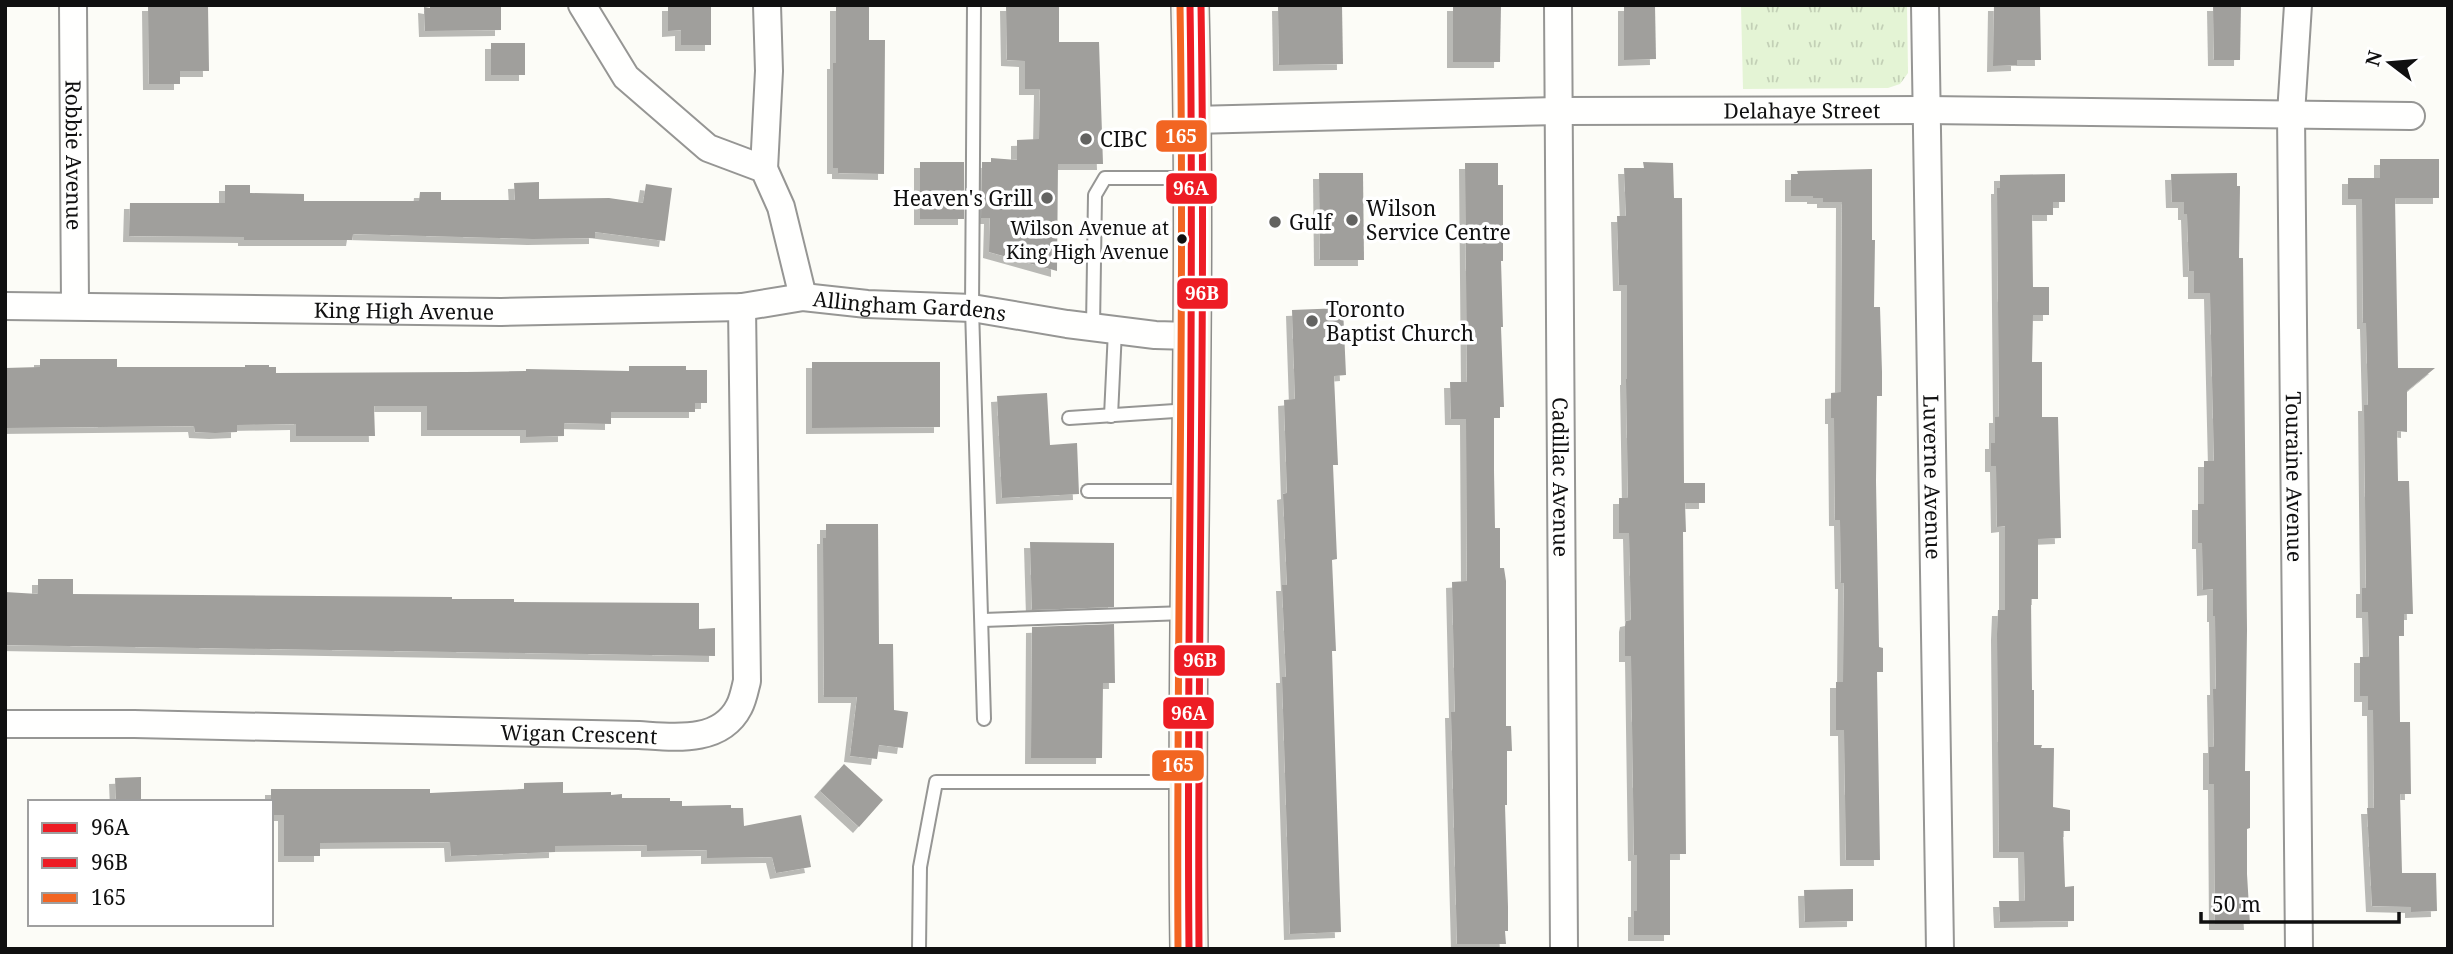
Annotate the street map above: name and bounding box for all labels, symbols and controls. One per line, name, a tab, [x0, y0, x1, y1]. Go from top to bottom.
north arrow	[2355, 28, 2425, 98]
text: N	[2359, 48, 2388, 69]
street label: Robbie Avenue	[59, 80, 88, 230]
street label: Delahaye Street	[1723, 96, 1880, 125]
line badge: 165	[1155, 119, 1208, 153]
text: 165	[1165, 123, 1197, 149]
place label: CIBC	[1100, 125, 1147, 153]
marker: CIBC	[1078, 131, 1094, 147]
line badge: 96A	[1165, 172, 1218, 205]
text: 96A	[1173, 175, 1210, 201]
place label: Heaven's Grill	[893, 184, 1033, 212]
marker: Heaven's Grill	[1039, 190, 1055, 206]
place label: Wilson Service Centre	[1366, 194, 1511, 246]
place label: Gulf	[1289, 208, 1334, 236]
marker: Wilson Service Centre	[1344, 212, 1360, 228]
marker: Gulf	[1267, 214, 1283, 230]
place label: Wilson Avenue at King High Avenue	[1006, 215, 1169, 265]
marker: Wilson Avenue at King High Avenue	[1175, 232, 1189, 246]
line badge: 96B	[1176, 277, 1229, 310]
text: 96B	[1185, 280, 1219, 306]
street label: Allingham Gardens	[812, 284, 1008, 328]
place label: Toronto Baptist Church	[1326, 295, 1474, 347]
street label: King High Avenue	[314, 296, 494, 326]
marker: Toronto Baptist Church	[1304, 313, 1320, 329]
street label: Touraine Avenue	[2280, 391, 2309, 562]
street label: Luverne Avenue	[1917, 394, 1948, 560]
street label: Cadillac Avenue	[1546, 397, 1576, 557]
line badge: 96B	[1173, 644, 1226, 677]
text: 96B	[1183, 647, 1217, 673]
line badge: 96A	[1162, 696, 1215, 730]
text: 96A	[1171, 700, 1208, 726]
street label: Wigan Crescent	[500, 718, 658, 750]
line badge: 165	[1151, 749, 1205, 782]
text: 165	[1162, 752, 1194, 778]
legend	[28, 800, 273, 926]
text: 96A	[91, 813, 129, 841]
text: 96B	[91, 848, 128, 876]
scale bar	[2201, 880, 2399, 924]
text: 165	[91, 883, 126, 911]
text: 50 m	[2212, 890, 2261, 918]

